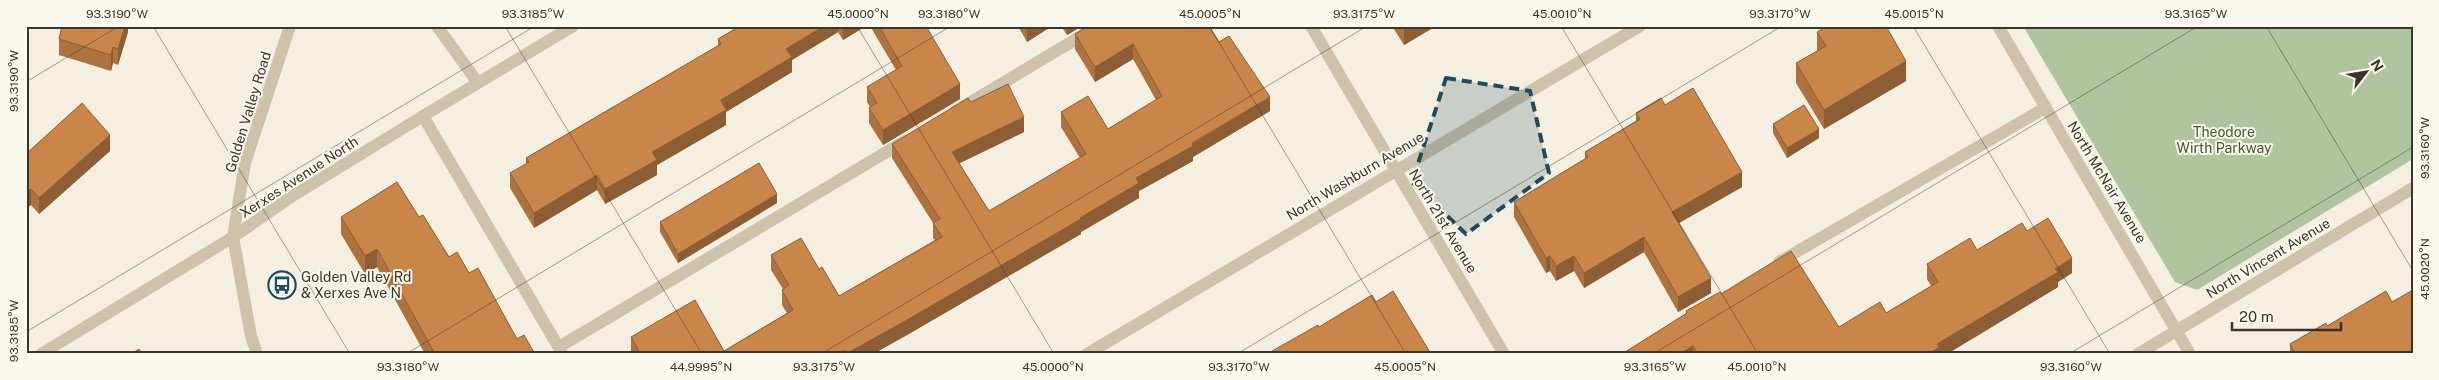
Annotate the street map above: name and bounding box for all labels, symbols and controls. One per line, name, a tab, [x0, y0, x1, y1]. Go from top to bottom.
text: 93.3190°W	[86, 7, 148, 21]
text: 93.3185°W	[502, 7, 565, 21]
text: 45.0000°N	[827, 7, 889, 21]
text: 93.3180°W	[918, 7, 981, 21]
text: 45.0005°N	[1179, 7, 1241, 21]
text: 93.3175°W	[1333, 7, 1396, 21]
text: 45.0010°N	[1532, 7, 1592, 21]
text: 93.3170°W	[1749, 7, 1811, 21]
text: 45.0015°N	[1884, 7, 1944, 21]
text: 93.3165°W	[2165, 7, 2228, 21]
north arrow	[2342, 48, 2392, 98]
text: 93.3190°W	[7, 50, 21, 112]
street label: Golden Valley Road	[222, 50, 274, 174]
text: N	[2367, 56, 2387, 74]
text: 93.3160°W	[2418, 117, 2432, 179]
street label: North McNair Avenue	[2064, 118, 2150, 246]
park label: Theodore Wirth Parkway	[2177, 124, 2272, 156]
street label: North Washburn Avenue	[1283, 129, 1427, 223]
street label: Xerxes Avenue North	[237, 133, 361, 221]
street label: North 21st Avenue	[1406, 166, 1480, 276]
street label: North Vincent Avenue	[2203, 215, 2333, 301]
text: 45.0020°N	[2418, 238, 2432, 300]
place label: Golden Valley Rd & Xerxes Ave N	[301, 269, 411, 301]
bus stop icon: Golden Valley Rd & Xerxes Ave N	[267, 270, 297, 300]
text: 93.3185°W	[7, 299, 21, 362]
scale bar	[2232, 300, 2340, 332]
text: 20 m	[2239, 308, 2274, 325]
text: 93.3180°W	[377, 360, 440, 374]
text: 44.9995°N	[670, 360, 732, 374]
text: 93.3175°W	[793, 360, 856, 374]
text: 45.0000°N	[1022, 360, 1084, 374]
text: 93.3170°W	[1208, 360, 1270, 374]
text: 45.0005°N	[1374, 360, 1436, 374]
text: 93.3165°W	[1624, 360, 1687, 374]
text: 45.0010°N	[1727, 360, 1787, 374]
text: 93.3160°W	[2040, 360, 2102, 374]

